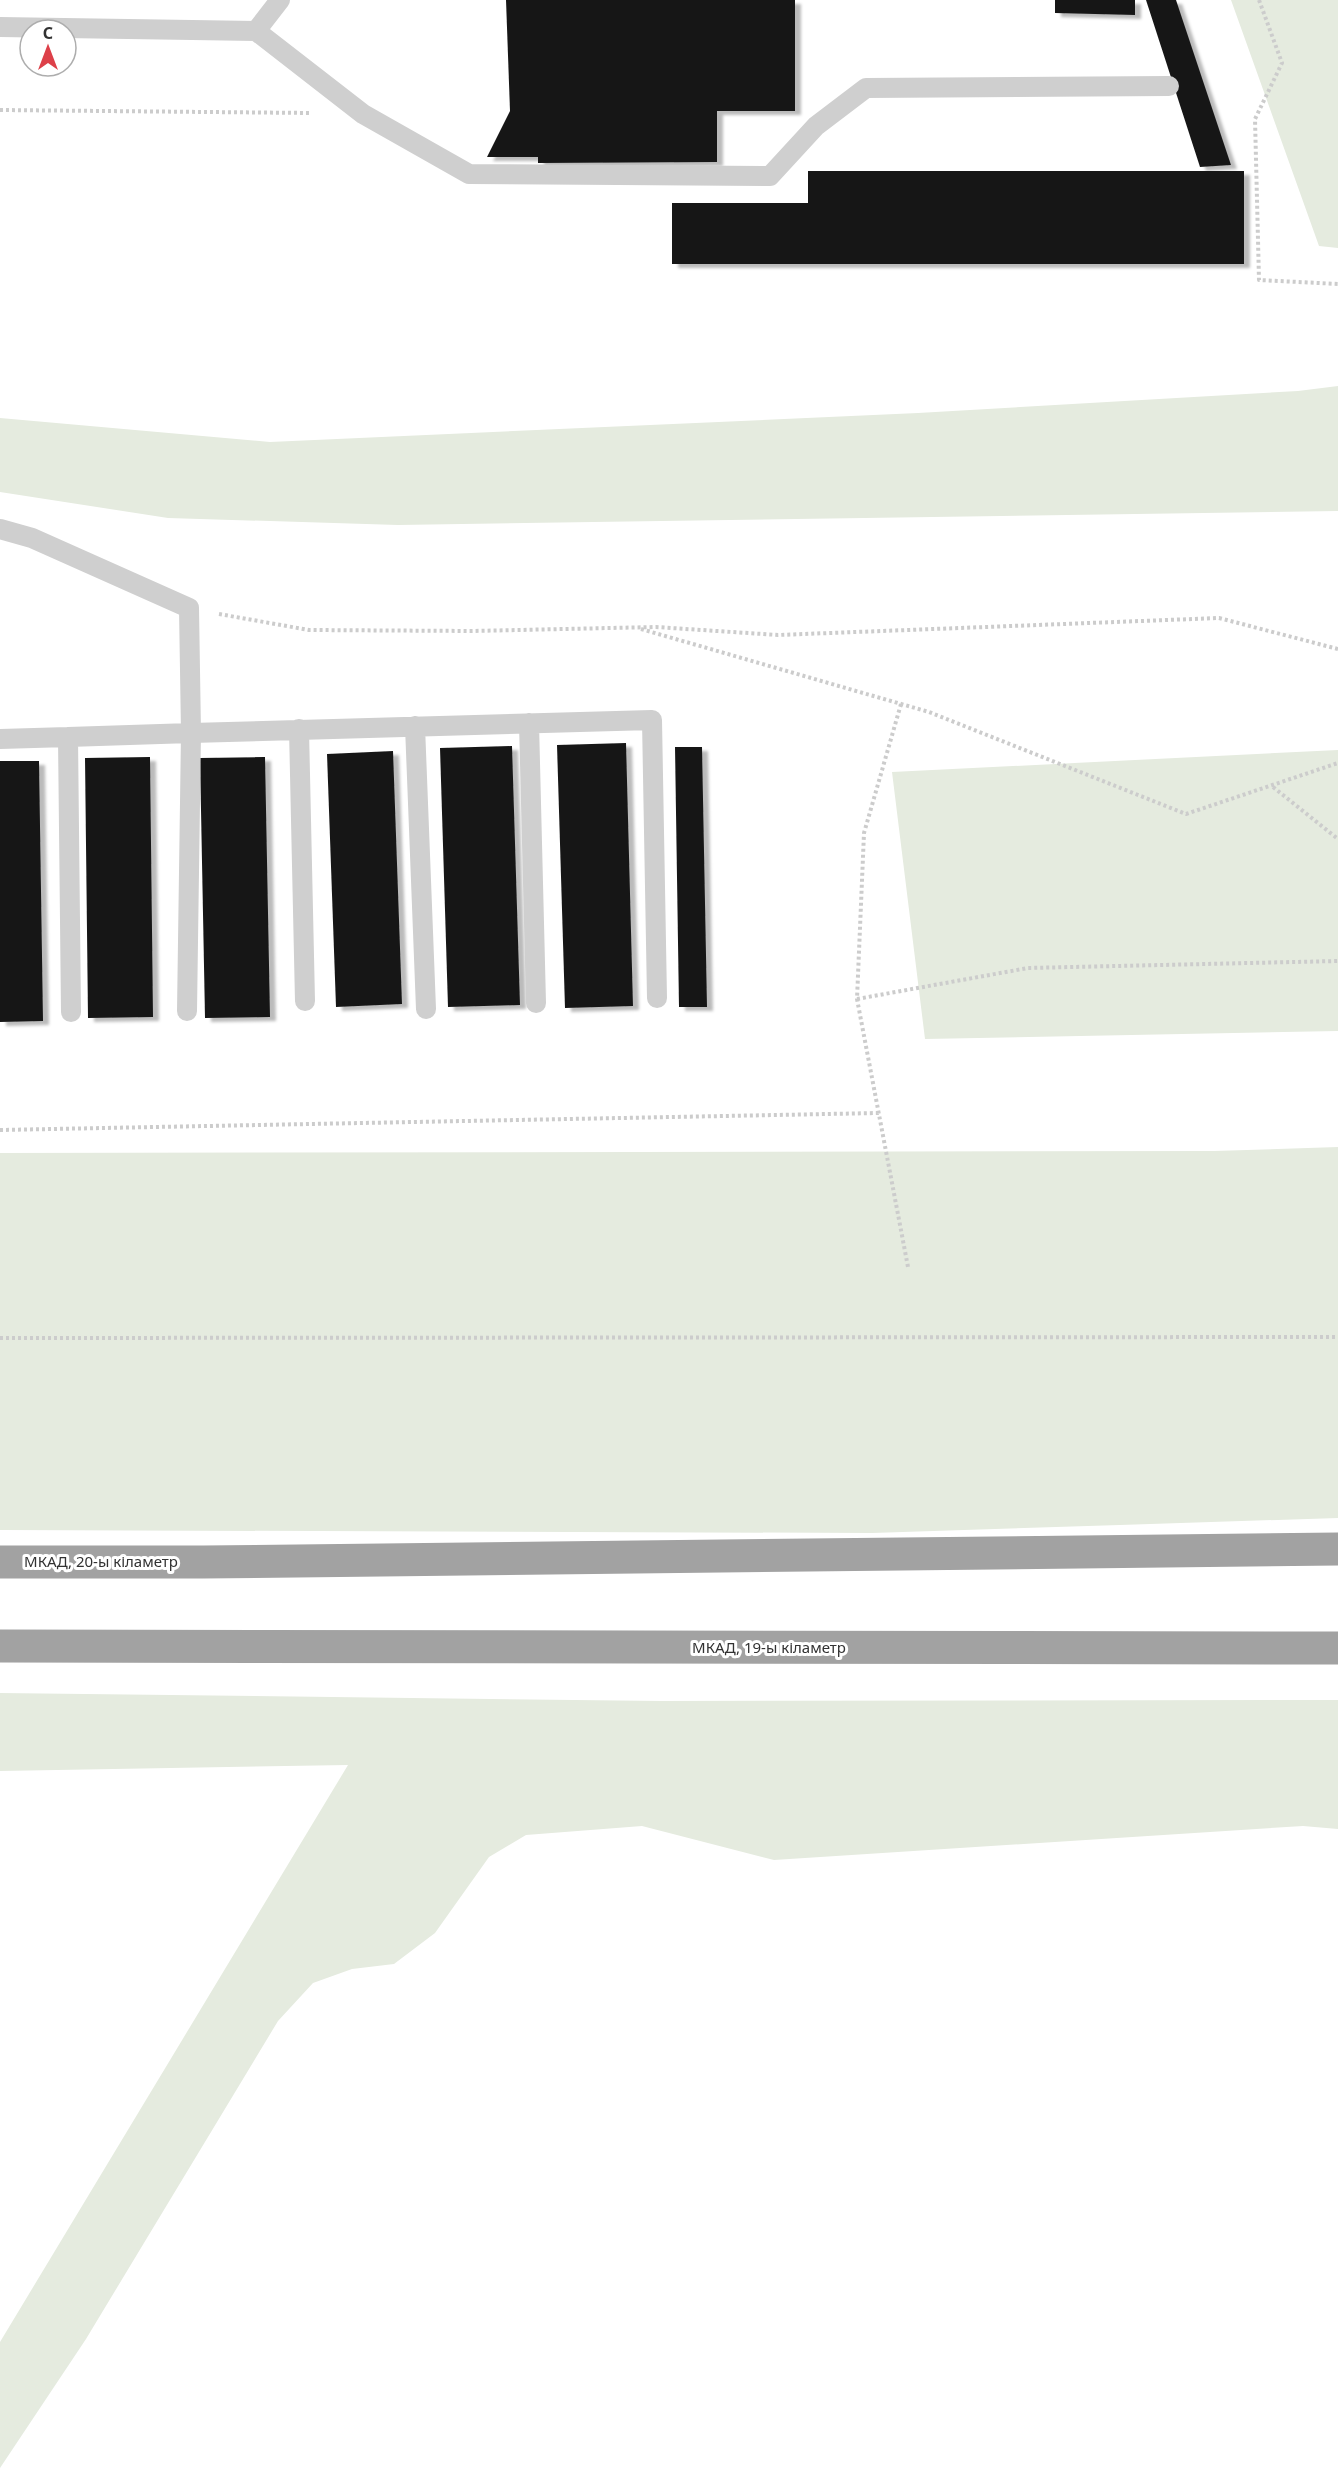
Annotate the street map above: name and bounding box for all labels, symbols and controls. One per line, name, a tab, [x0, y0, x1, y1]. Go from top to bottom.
north arrow	[18, 18, 78, 78]
text: С	[43, 22, 53, 44]
street label: МКАД, 20-ы кіламетр	[24, 1551, 178, 1571]
street label: МКАД, 19-ы кіламетр	[692, 1637, 846, 1657]

